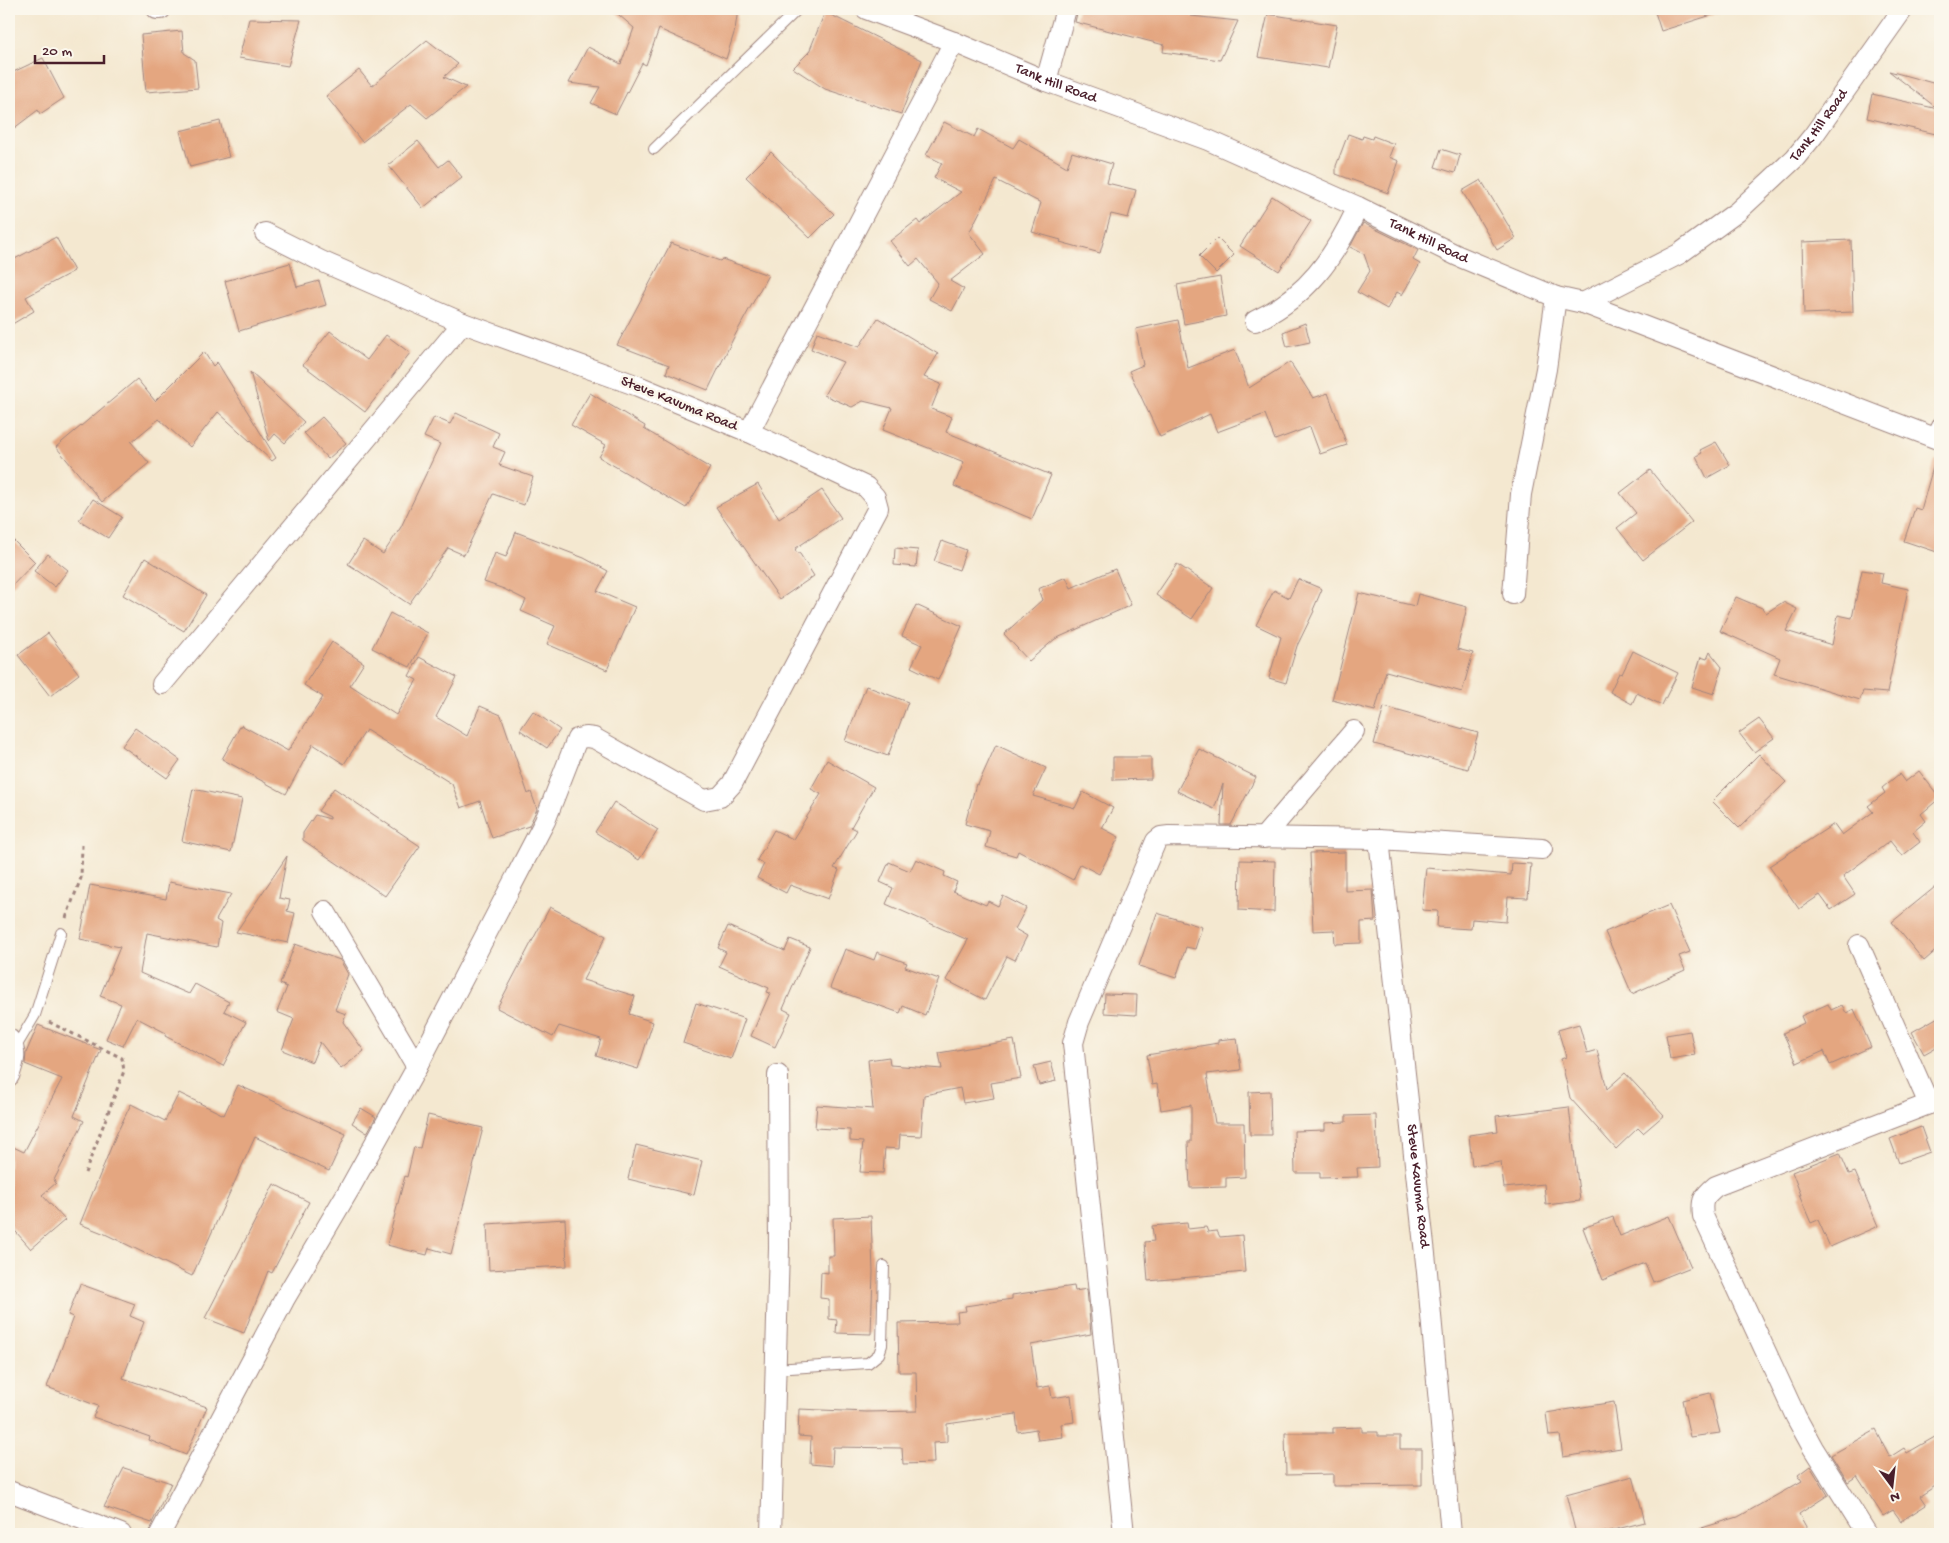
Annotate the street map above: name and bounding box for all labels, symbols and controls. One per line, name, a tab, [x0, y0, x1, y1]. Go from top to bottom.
scale bar	[35, 32, 104, 64]
text: 20 m	[42, 43, 72, 61]
street label: Tank Hill Road	[1011, 59, 1100, 108]
street label: Tank Hill Road	[1786, 85, 1853, 167]
street label: Tank Hill Road	[1385, 214, 1472, 269]
street label: Steve Kavuma Road	[618, 372, 741, 436]
street label: Steve Kavuma Road	[1402, 1123, 1433, 1250]
north arrow	[1866, 1460, 1916, 1510]
text: N	[1888, 1487, 1901, 1506]

